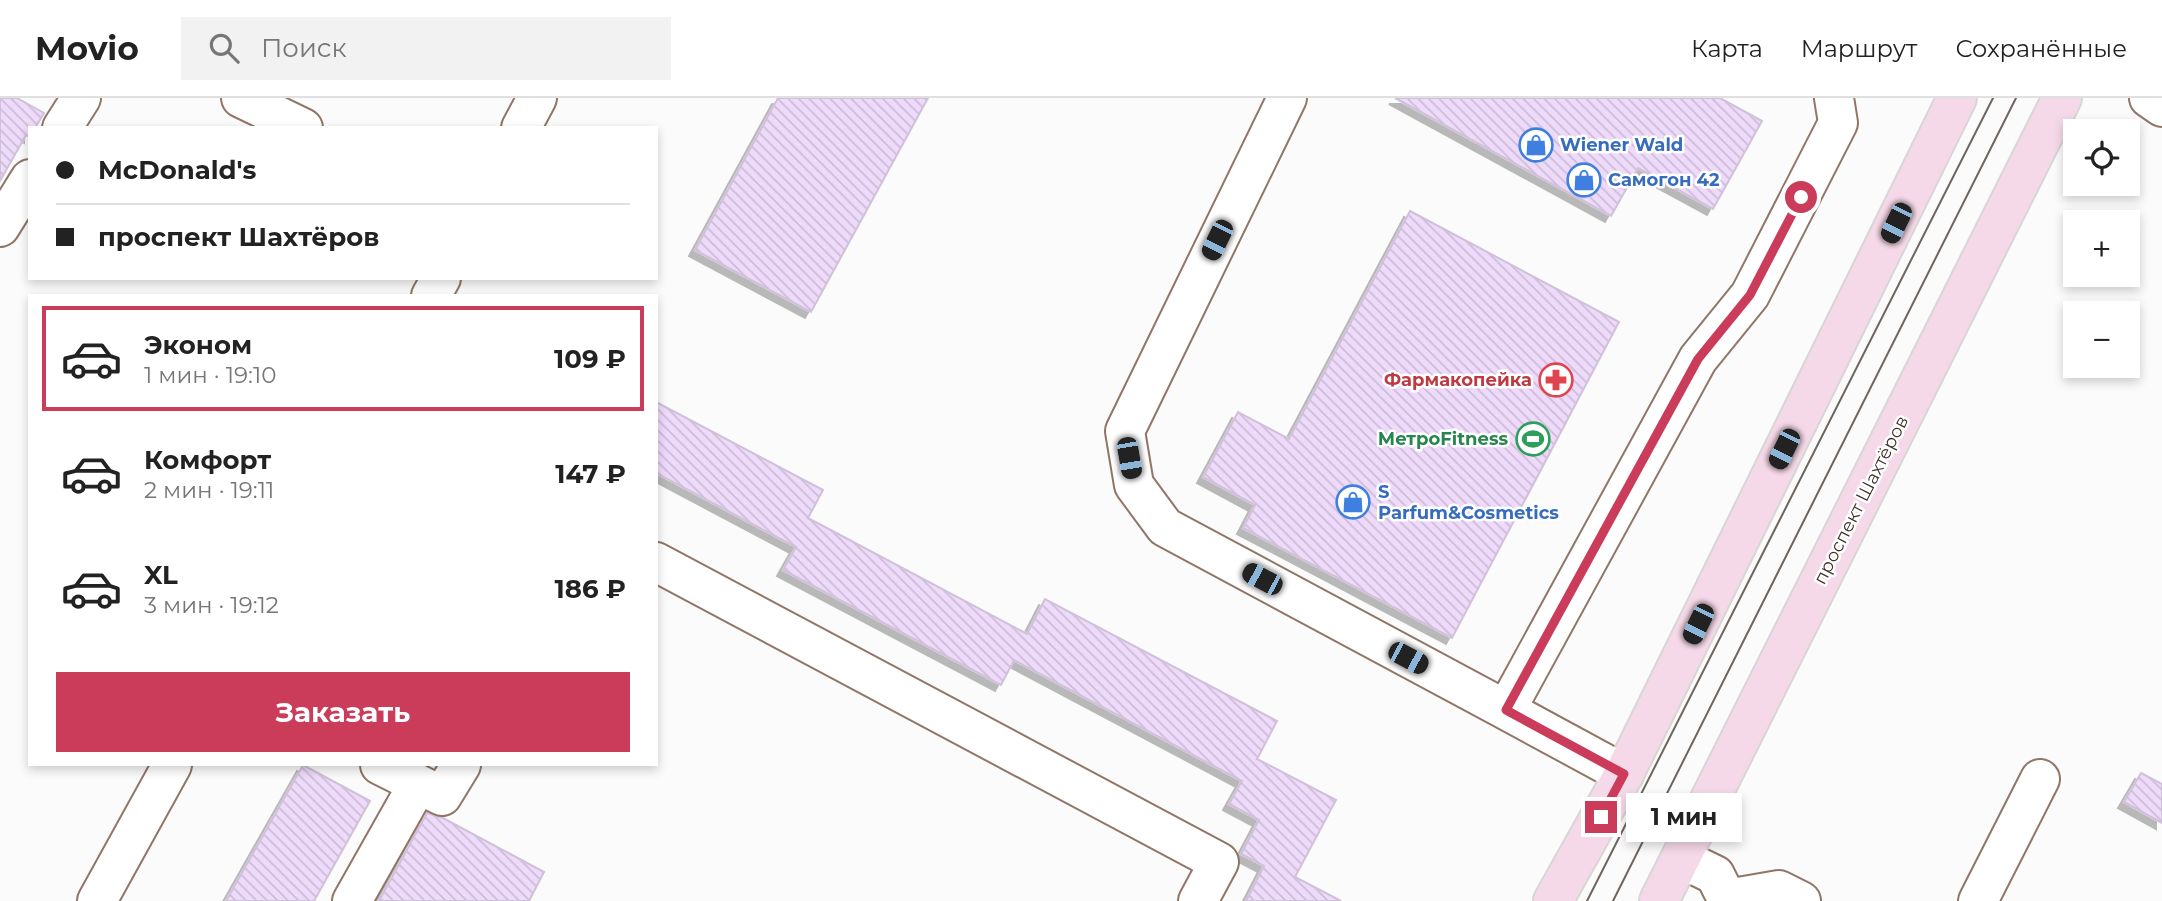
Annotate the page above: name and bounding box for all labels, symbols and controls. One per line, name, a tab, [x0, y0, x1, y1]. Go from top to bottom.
search box	[181, 17, 671, 80]
text: Movio	[35, 28, 139, 68]
icon: search	[205, 29, 243, 67]
text: Поиск	[261, 32, 347, 64]
text: Карта	[1691, 34, 1763, 63]
text: Маршрут	[1801, 34, 1917, 63]
text: Сохранённые	[1955, 34, 2127, 63]
map controls	[2063, 119, 2140, 378]
button: locate	[2063, 119, 2140, 196]
shop icon: Wiener Wald	[1517, 126, 1555, 164]
place label: Wiener Wald	[1560, 134, 1683, 156]
text: McDonald's	[98, 154, 256, 186]
shop icon: Самогон 42	[1565, 161, 1603, 199]
place label: Самогон 42	[1608, 169, 1720, 191]
route start	[1785, 181, 1817, 213]
car	[1878, 200, 1915, 246]
button: +	[2063, 210, 2140, 287]
car	[1199, 217, 1236, 263]
text: проспект Шахтёров	[98, 221, 379, 253]
button: −	[2063, 301, 2140, 378]
icon: car	[60, 327, 123, 390]
text: Эконом	[144, 329, 252, 361]
text: 109 ₽	[554, 343, 626, 375]
text: 1 мин · 19:10	[144, 361, 276, 389]
pharmacy icon: Фармакопейка	[1537, 361, 1575, 399]
place label: Фармакопейка	[1384, 369, 1532, 391]
street label: проспект Шахтёров	[1809, 412, 1913, 588]
sports icon: МетроFitness	[1514, 420, 1552, 458]
car	[1766, 426, 1803, 472]
place label: МетроFitness	[1378, 428, 1508, 450]
car	[1116, 435, 1143, 481]
icon: car	[60, 442, 123, 505]
text: Комфорт	[144, 444, 271, 476]
text: 147 ₽	[555, 458, 626, 490]
text: 2 мин · 19:11	[144, 476, 274, 504]
place label: S Parfum&Cosmetics	[1378, 481, 1559, 524]
shop icon: S Parfum&Cosmetics	[1334, 483, 1372, 521]
icon: car	[60, 557, 123, 620]
text: XL	[144, 559, 178, 591]
car	[1239, 560, 1286, 598]
text: 186 ₽	[555, 573, 626, 605]
text: 3 мин · 19:12	[144, 591, 279, 619]
car	[1680, 601, 1717, 647]
car	[1385, 639, 1432, 677]
button: Заказать	[56, 672, 630, 752]
callout: 1 мин	[1626, 792, 1741, 842]
route end	[1585, 801, 1617, 833]
text: 1 мин	[1651, 803, 1717, 831]

